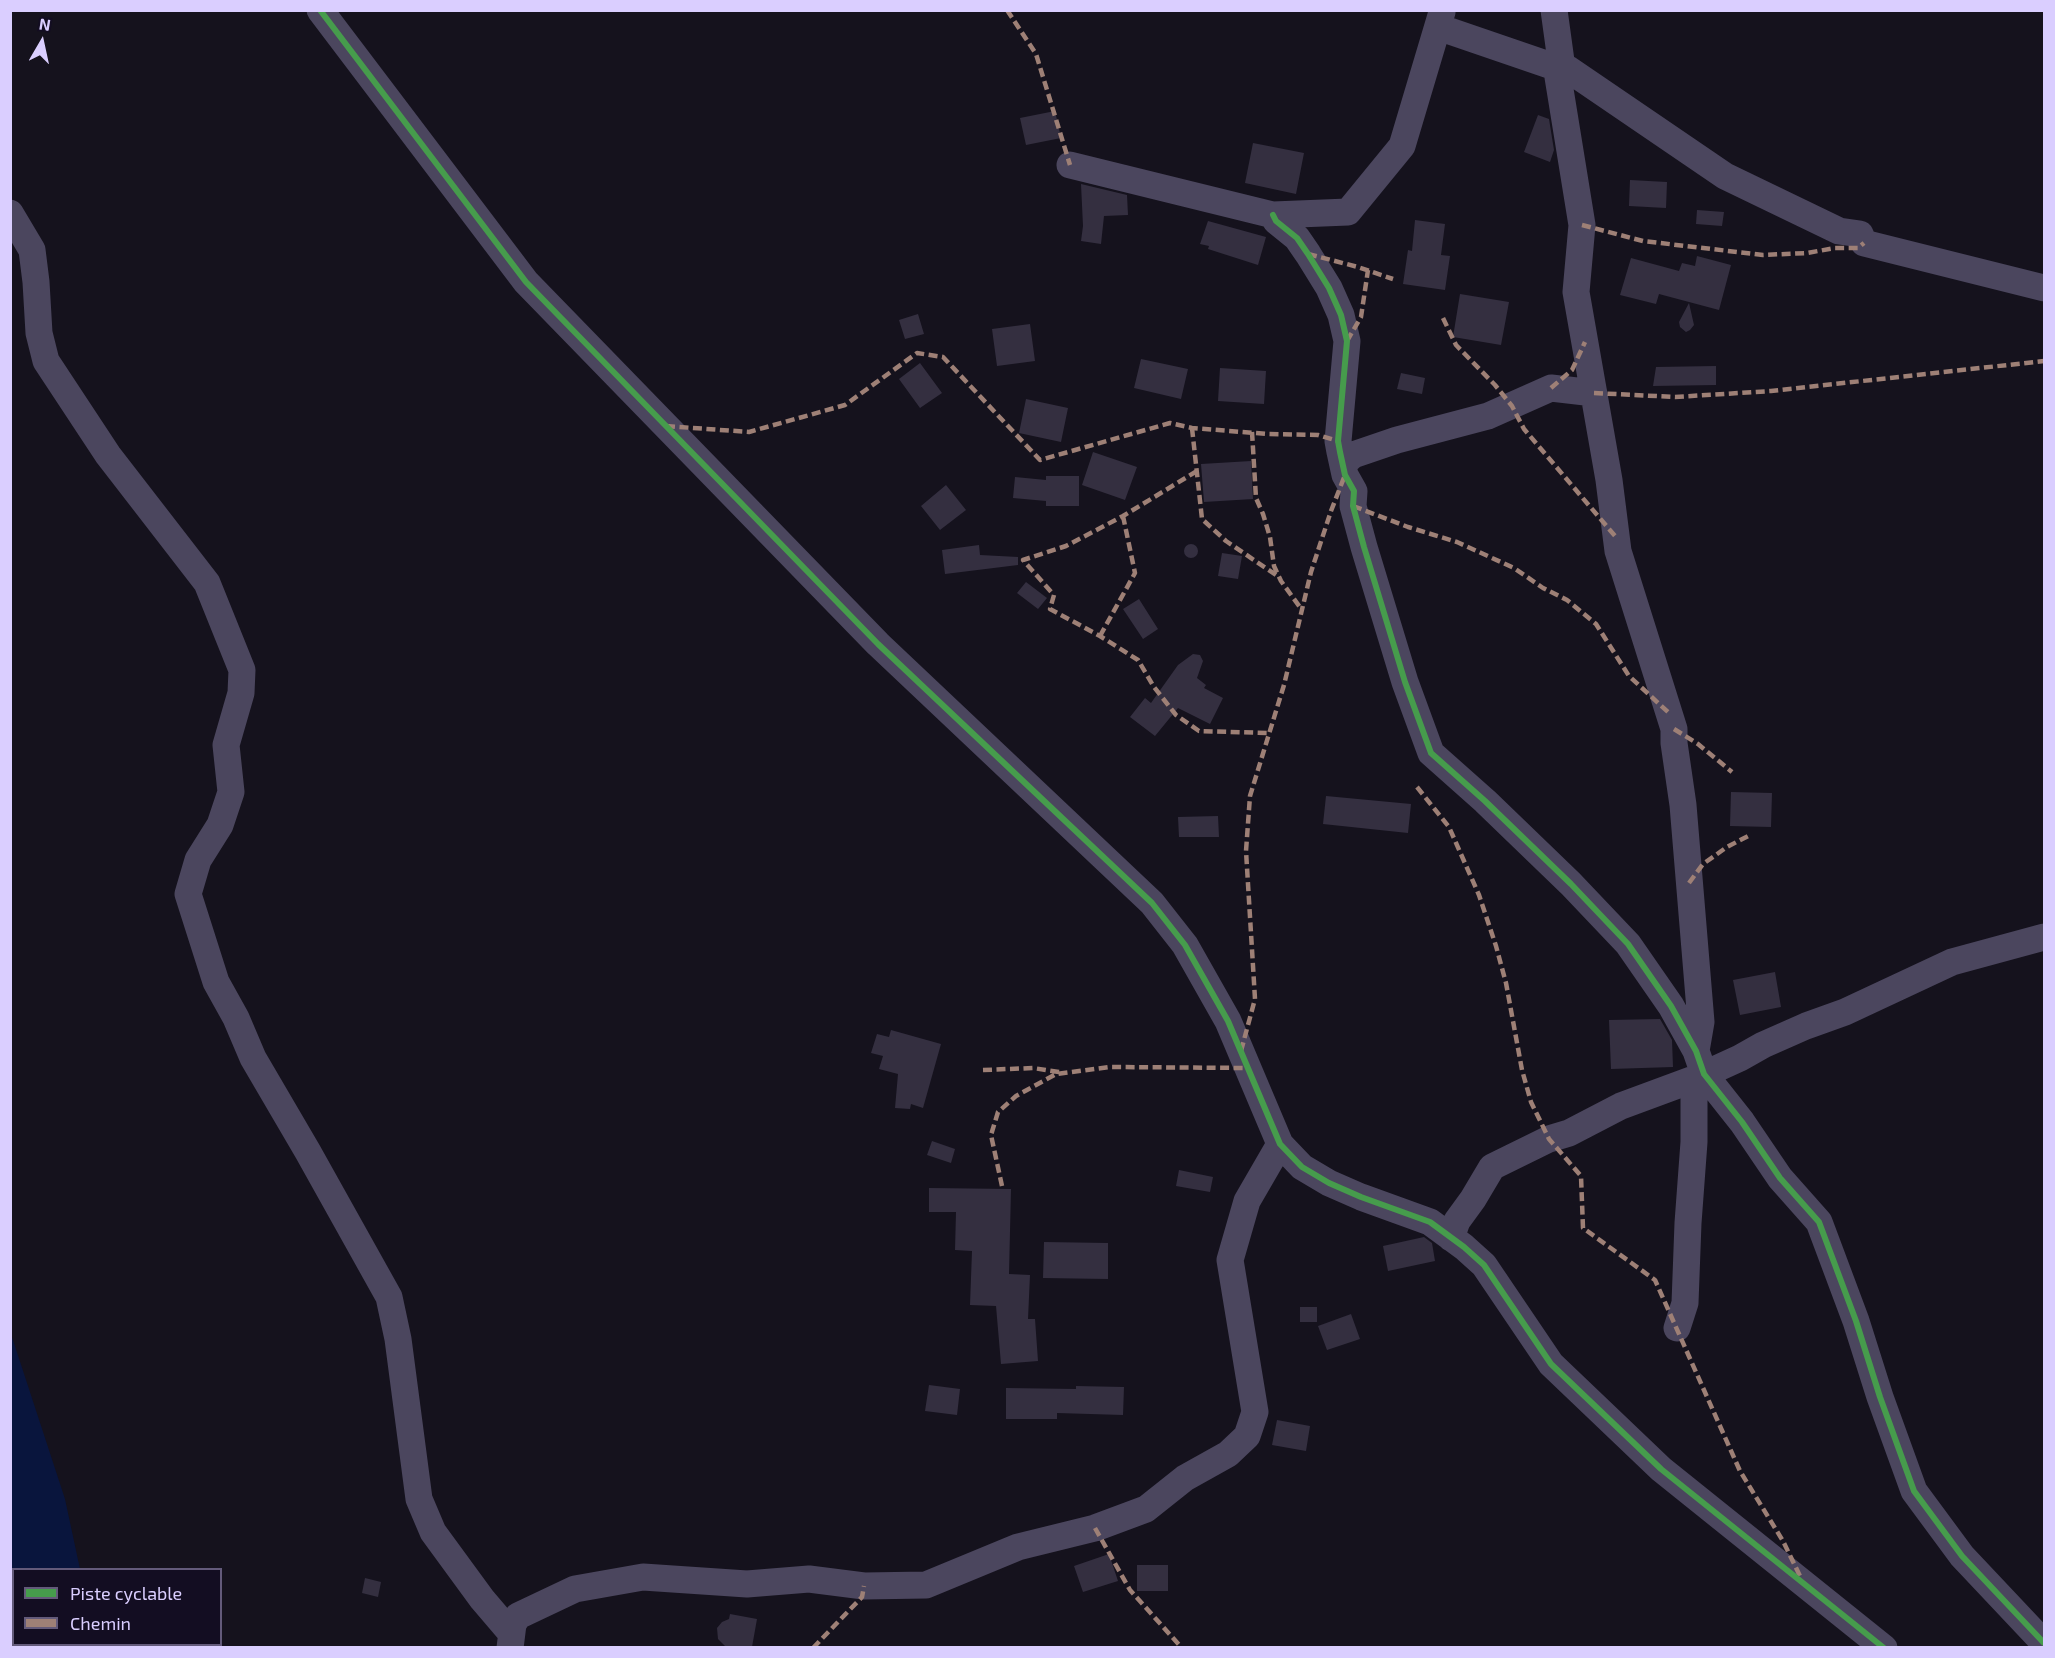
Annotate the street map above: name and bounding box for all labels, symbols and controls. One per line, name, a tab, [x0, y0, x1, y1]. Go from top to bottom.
north arrow	[12, 12, 72, 72]
text: N	[38, 13, 52, 34]
legend	[12, 1568, 222, 1646]
text: Piste cyclable	[70, 1582, 182, 1604]
text: Chemin	[70, 1612, 131, 1634]

